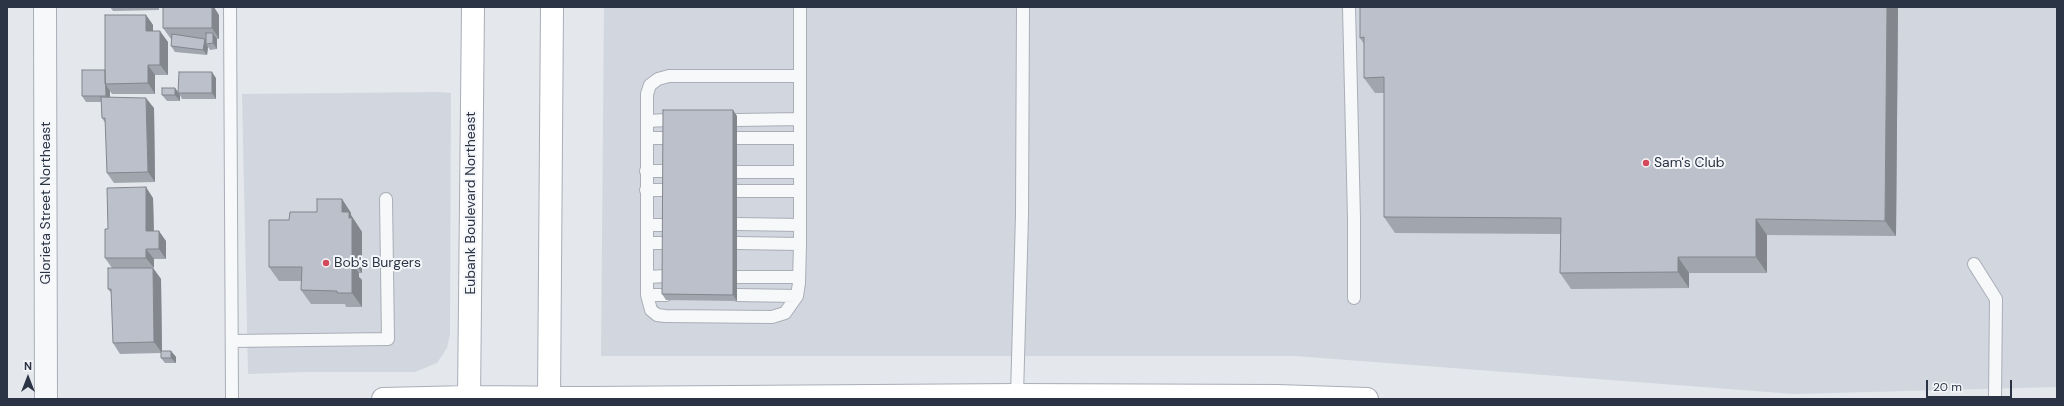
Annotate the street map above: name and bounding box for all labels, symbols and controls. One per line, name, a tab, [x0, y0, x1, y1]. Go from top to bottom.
street label: Eubank Boulevard Northeast	[463, 111, 479, 295]
street label: Glorieta Street Northeast	[38, 122, 54, 284]
place label: Sam's Club	[1654, 155, 1724, 171]
marker: Sam's Club	[1641, 158, 1651, 168]
place label: Bob's Burgers	[334, 255, 421, 271]
marker: Bob's Burgers	[321, 258, 331, 268]
north arrow	[8, 358, 48, 398]
text: N	[24, 359, 32, 373]
scale bar	[1928, 372, 2014, 398]
text: 20 m	[1933, 379, 1962, 395]

